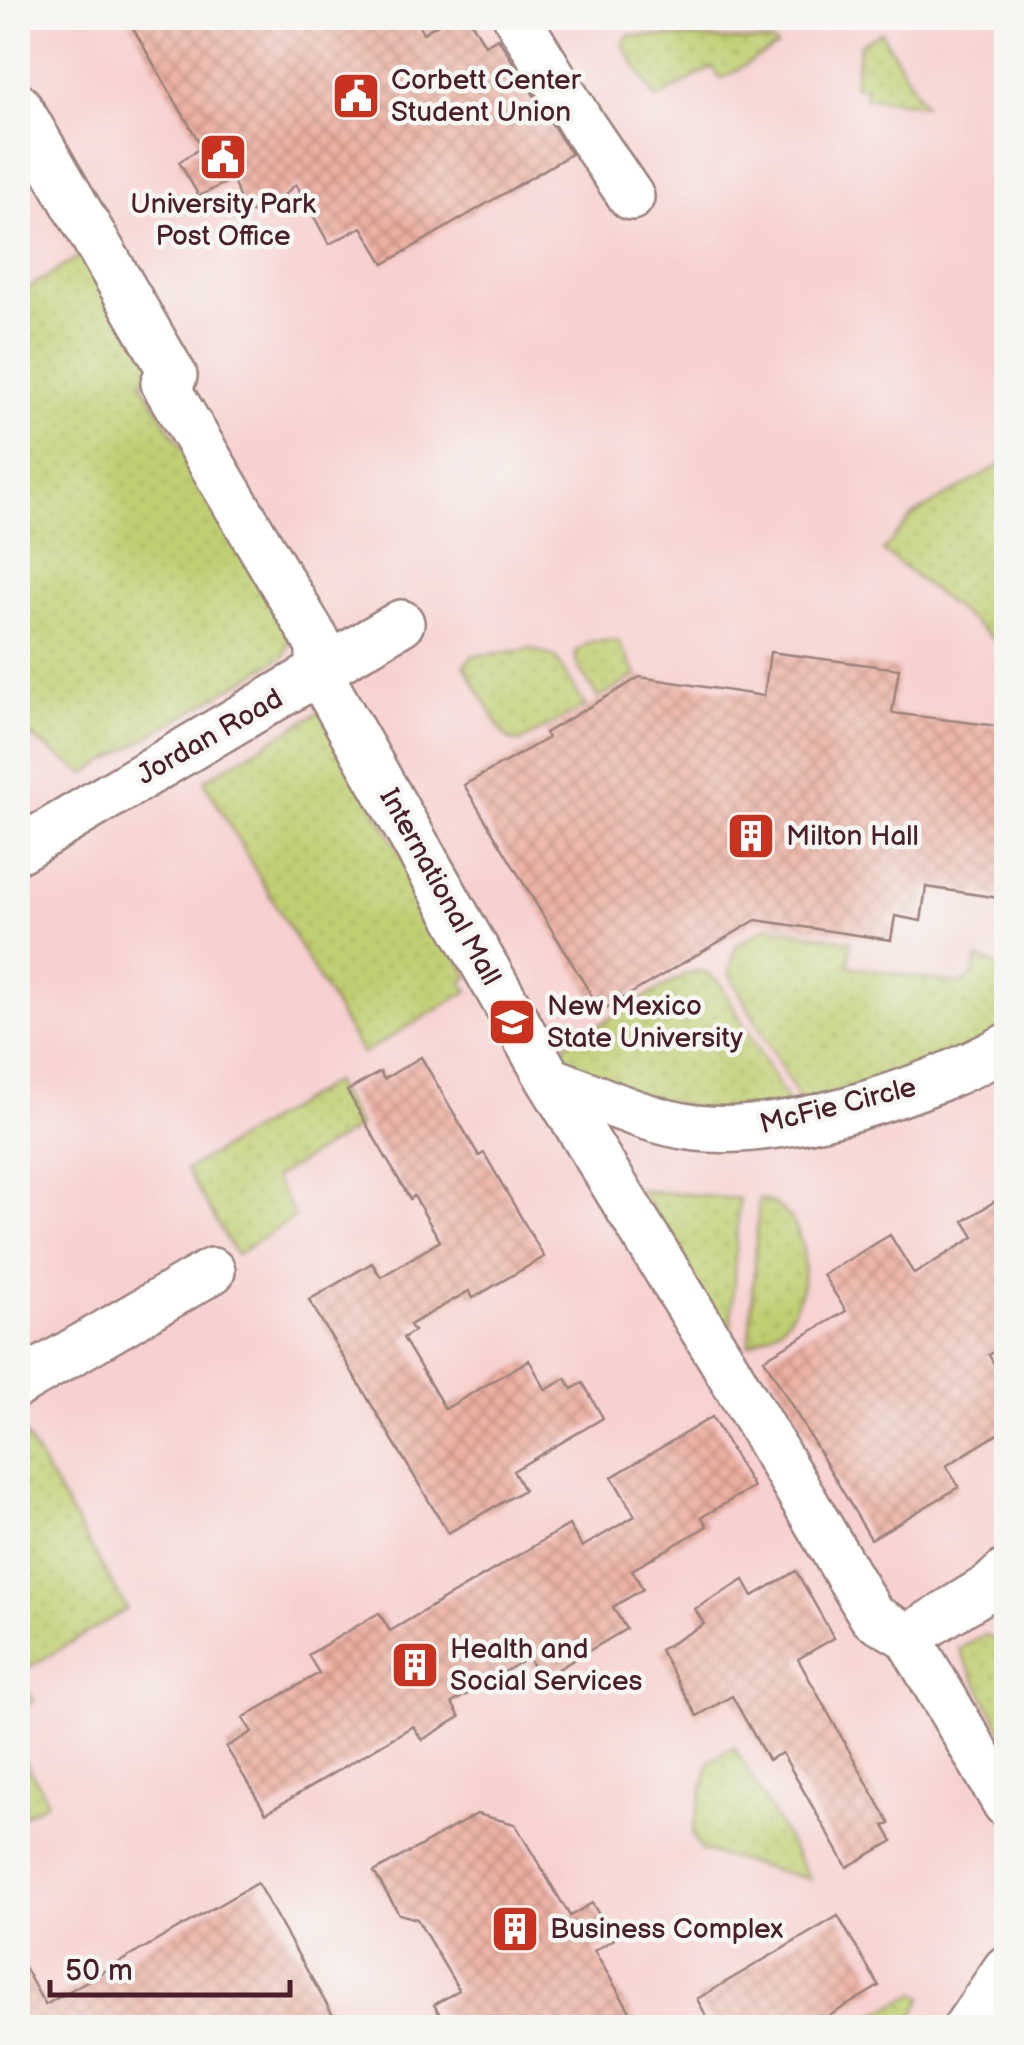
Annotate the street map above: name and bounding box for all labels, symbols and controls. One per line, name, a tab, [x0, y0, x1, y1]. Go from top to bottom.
place label: Corbett Center Student Union	[391, 64, 582, 129]
public building icon: Corbett Center Student Union	[330, 70, 382, 122]
public building icon: University Park Post Office	[197, 131, 249, 183]
place label: University Park Post Office	[130, 188, 316, 253]
street label: Jordan Road	[131, 682, 289, 792]
street label: International Mall	[372, 783, 508, 991]
building icon: Milton Hall	[725, 810, 777, 862]
place label: Milton Hall	[786, 820, 919, 853]
place label: New Mexico State University	[547, 990, 743, 1055]
school or university icon: New Mexico State University	[486, 996, 538, 1048]
street label: McFie Circle	[756, 1071, 920, 1141]
place label: Health and Social Services	[450, 1633, 643, 1698]
building icon: Health and Social Services	[389, 1639, 441, 1691]
building icon: Business Complex	[489, 1903, 541, 1955]
place label: Business Complex	[550, 1913, 783, 1946]
scale bar	[50, 1935, 290, 1997]
text: 50 m	[65, 1953, 133, 1989]

